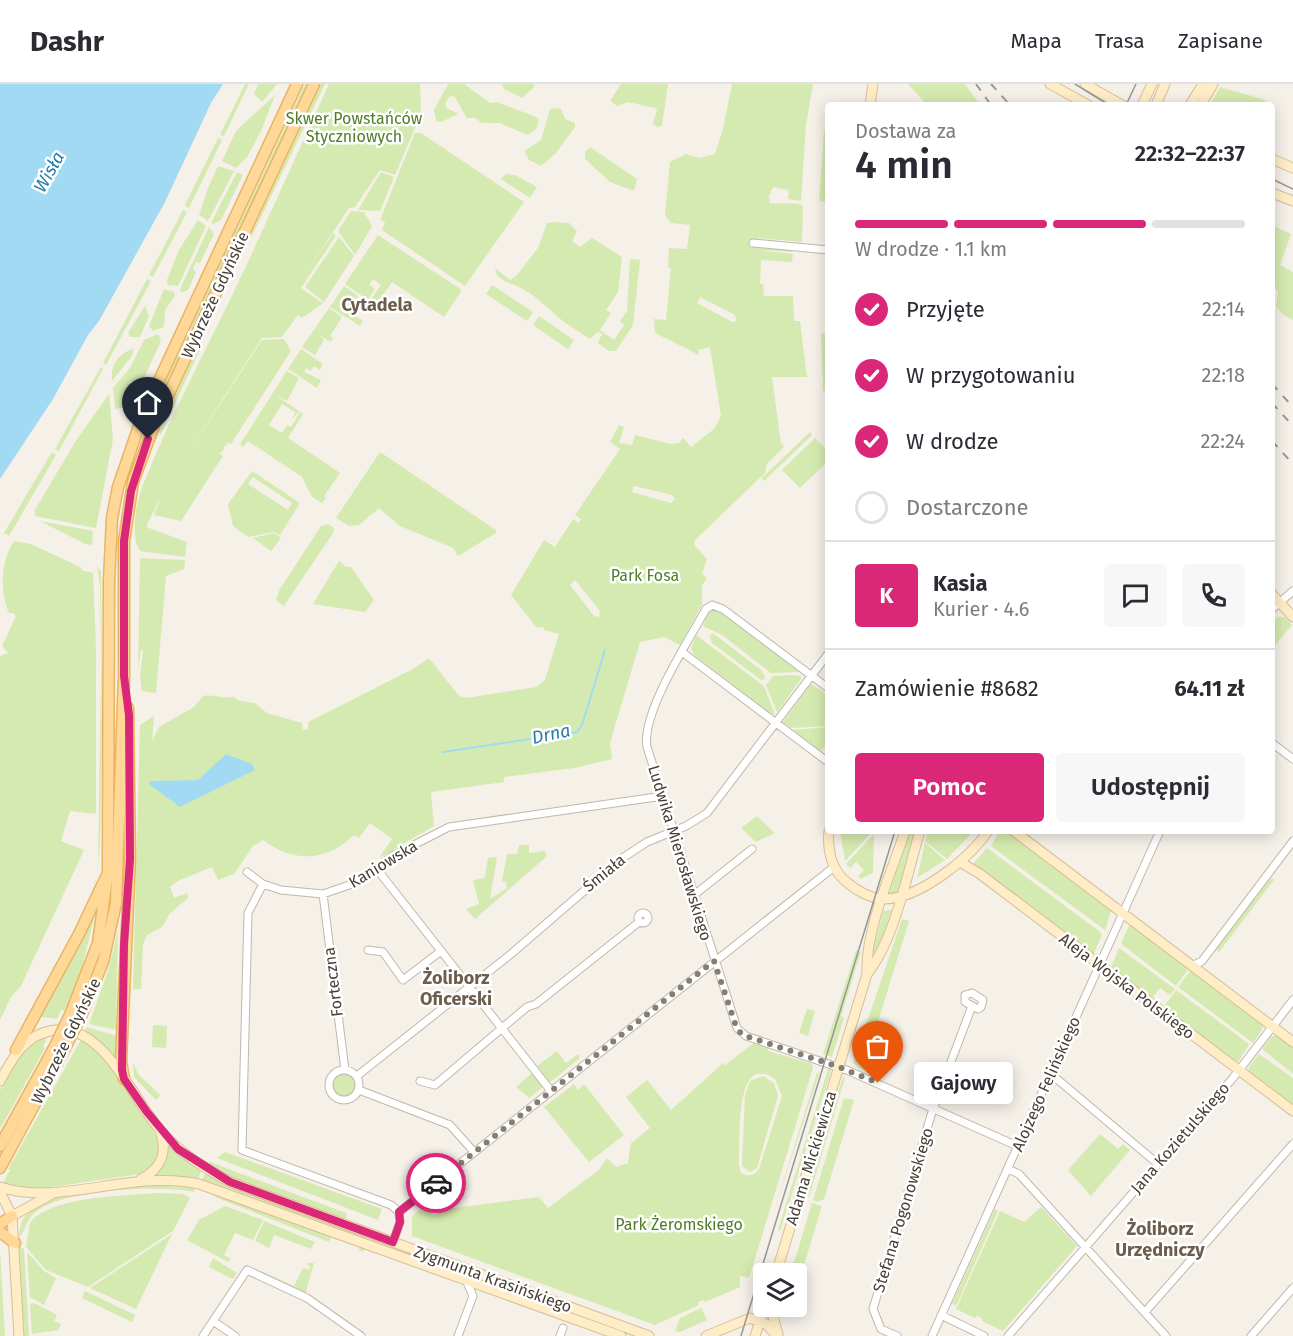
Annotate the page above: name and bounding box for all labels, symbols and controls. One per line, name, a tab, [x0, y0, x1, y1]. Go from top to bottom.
text: Dashr	[30, 25, 104, 58]
text: Mapa	[1010, 28, 1062, 54]
text: Trasa	[1095, 28, 1145, 54]
text: Zapisane	[1178, 28, 1263, 54]
park label: Skwer Powstańców Styczniowych	[286, 109, 423, 146]
text: Dostawa za	[855, 119, 956, 143]
text: 22:32–22:37	[1135, 140, 1245, 167]
text: 4 min	[855, 142, 953, 188]
water label: Wisła	[29, 148, 69, 196]
street label: Wybrzeże Gdyńskie	[177, 229, 253, 361]
text: W drodze · 1.1 km	[855, 237, 1007, 261]
icon: check	[855, 293, 888, 326]
district label: Cytadela	[341, 294, 413, 316]
text: Przyjęte	[906, 296, 985, 323]
text: 22:14	[1202, 297, 1245, 321]
icon: check	[855, 359, 888, 392]
text: W przygotowaniu	[906, 362, 1076, 389]
text: 22:18	[1202, 363, 1245, 387]
pin	[122, 377, 173, 439]
icon: home	[131, 386, 164, 419]
icon: check	[855, 425, 888, 458]
text: W drodze	[906, 428, 998, 455]
text: 22:24	[1200, 429, 1245, 453]
text: Dostarczone	[906, 494, 1029, 521]
button: chat	[1104, 564, 1167, 627]
button: phone	[1182, 564, 1245, 627]
park label: Park Fosa	[611, 566, 679, 585]
text: Kasia	[933, 570, 987, 597]
text: K	[880, 582, 893, 609]
text: Kurier · 4.6	[933, 597, 1030, 621]
text: Zamówienie #8682	[855, 675, 1039, 702]
text: 64.11 zł	[1174, 675, 1245, 702]
water label: Drna	[530, 719, 572, 749]
button: Pomoc	[855, 753, 1044, 822]
button: Udostępnij	[1056, 753, 1245, 822]
street label: Ludwika Mierosławskiego	[644, 763, 716, 943]
street label: Kaniowska	[345, 836, 421, 892]
street label: Śmiała	[578, 849, 629, 896]
street label: Aleja Wojska Polskiego	[1056, 929, 1198, 1043]
street label: Forteczna	[319, 946, 347, 1018]
district label: Żoliborz Oficerski	[420, 967, 492, 1010]
street label: Wybrzeże Gdyńskie	[27, 975, 105, 1107]
street label: Alojzego Felińskiego	[1008, 1014, 1084, 1154]
pin	[852, 1021, 903, 1083]
icon: bag	[861, 1030, 894, 1063]
callout: Gajowy	[914, 1062, 1013, 1104]
text: Gajowy	[931, 1071, 996, 1095]
street label: Jana Kozietulskiego	[1127, 1079, 1233, 1197]
street label: Adama Mickiewicza	[782, 1089, 840, 1227]
street label: Stefana Pogonowskiego	[869, 1125, 937, 1295]
courier	[406, 1153, 466, 1213]
icon: car	[420, 1167, 453, 1200]
park label: Park Żeromskiego	[615, 1214, 743, 1234]
district label: Żoliborz Urzędniczy	[1115, 1218, 1205, 1261]
street label: Zygmunta Krasińskiego	[412, 1242, 574, 1316]
map controls	[753, 1263, 807, 1317]
button: layers	[753, 1263, 807, 1317]

